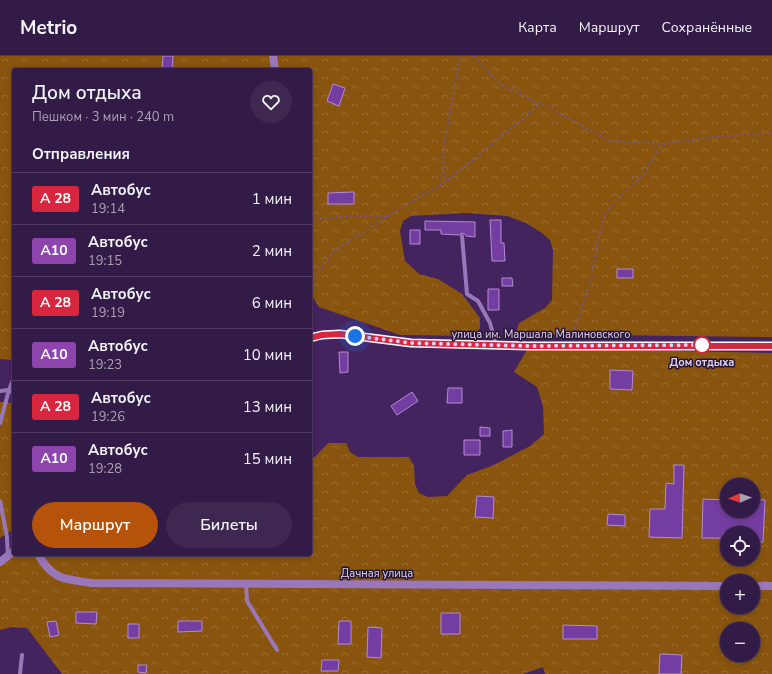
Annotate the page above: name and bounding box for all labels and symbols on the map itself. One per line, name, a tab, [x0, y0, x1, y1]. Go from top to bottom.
your location	[345, 326, 365, 346]
street label: улица им. Маршала Малиновского	[451, 327, 631, 342]
marker: Дом отдыха	[693, 336, 711, 354]
place label: Дом отдыха	[670, 355, 735, 370]
north arrow	[720, 478, 760, 518]
street label: Дачная улица	[341, 566, 413, 581]

